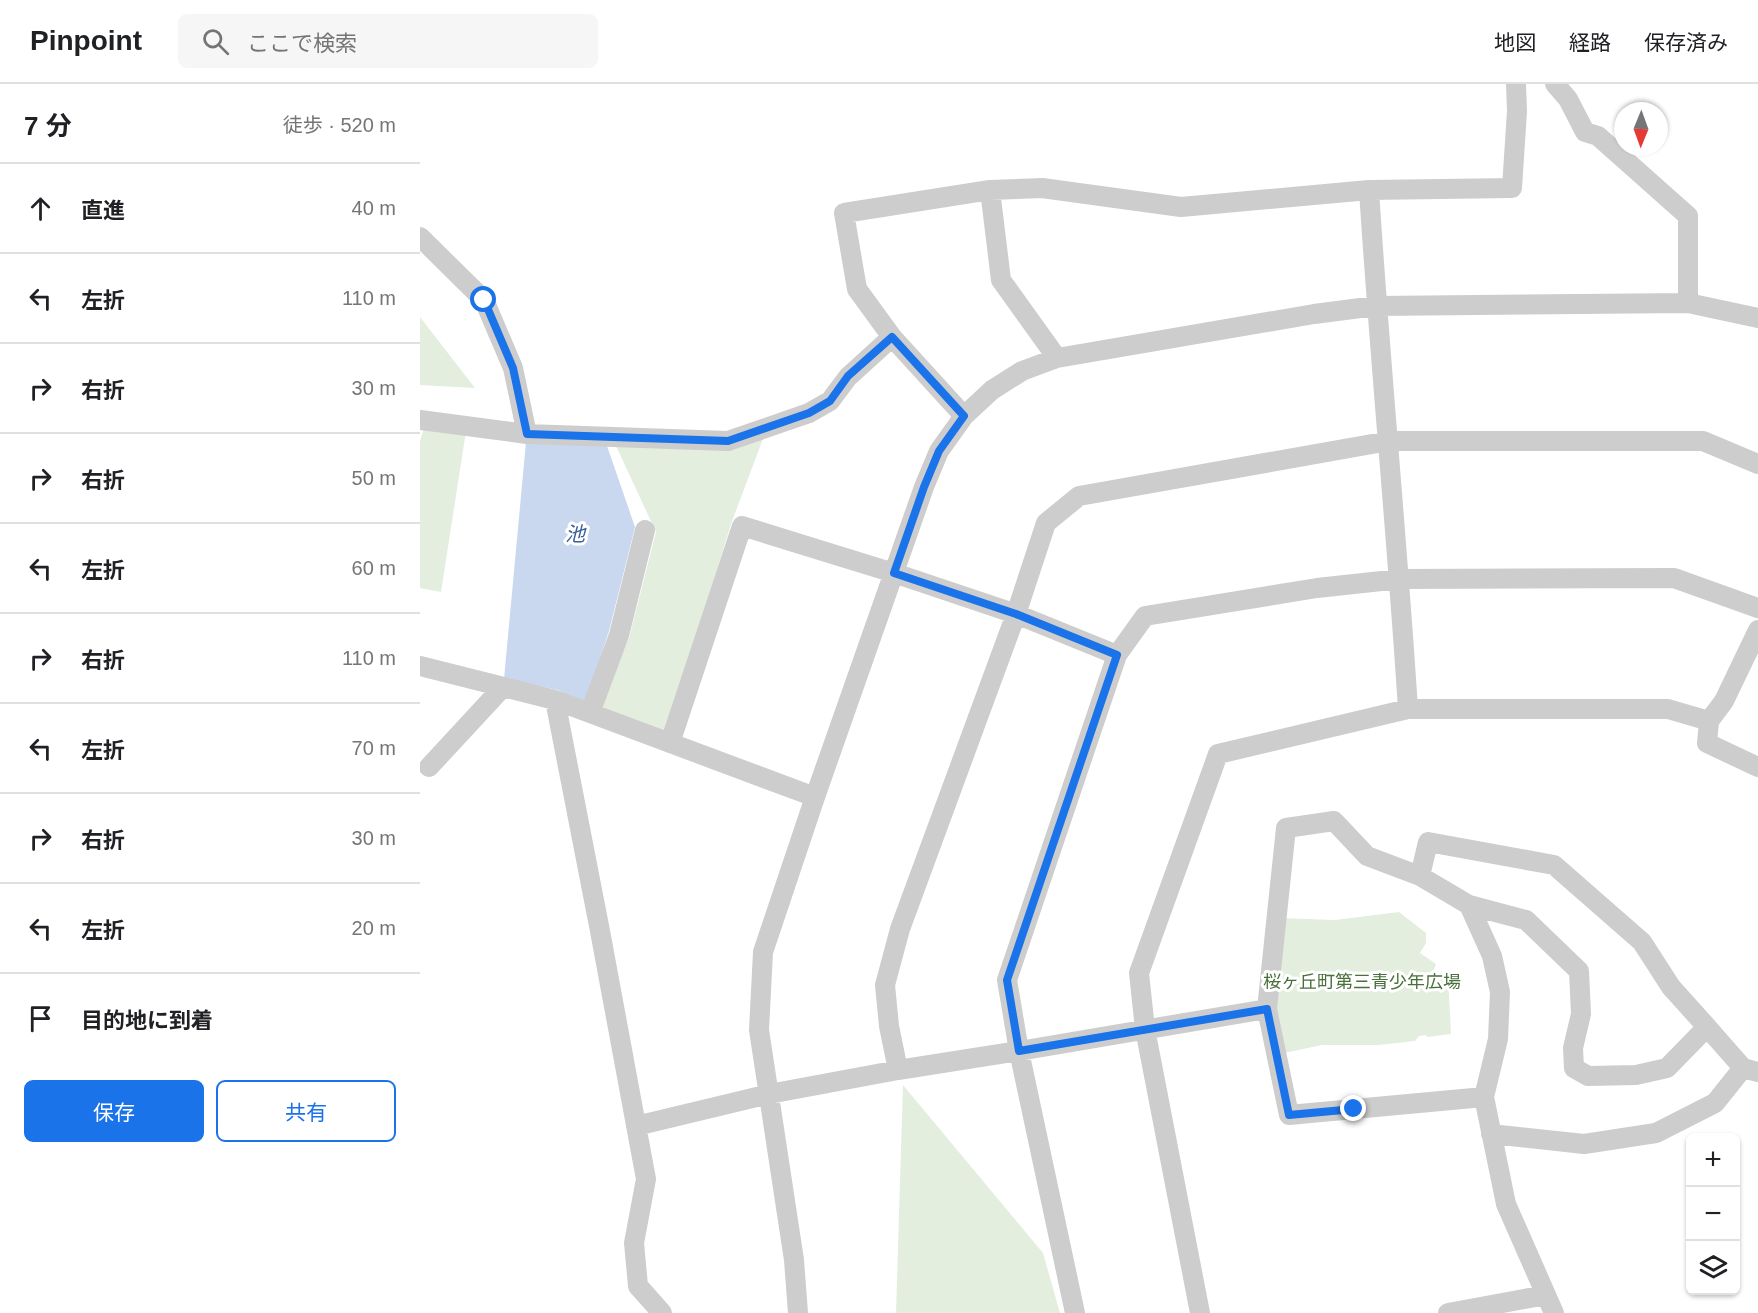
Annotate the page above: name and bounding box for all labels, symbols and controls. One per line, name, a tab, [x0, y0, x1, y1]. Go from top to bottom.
search box	[178, 14, 598, 68]
text: Pinpoint	[30, 25, 142, 56]
icon: search	[199, 25, 232, 58]
text: ここで検索	[247, 31, 357, 56]
text: 地図	[1494, 31, 1536, 54]
text: 経路	[1569, 31, 1611, 54]
text: 保存済み	[1644, 31, 1728, 54]
north arrow	[1614, 102, 1668, 156]
text: 7 分	[24, 111, 72, 141]
text: 徒歩 · 520 m	[283, 114, 396, 136]
icon: ahead	[24, 192, 57, 225]
text: 40 m	[352, 197, 396, 219]
text: 直進	[81, 198, 125, 223]
icon: left	[24, 282, 57, 315]
route start	[470, 286, 496, 312]
text: 110 m	[342, 287, 396, 309]
text: 左折	[81, 288, 125, 313]
icon: right	[24, 372, 57, 405]
text: 30 m	[352, 377, 396, 399]
text: 右折	[81, 378, 125, 403]
icon: right	[24, 462, 57, 495]
text: 50 m	[352, 467, 396, 489]
text: 右折	[81, 468, 125, 493]
water label: 池	[565, 523, 587, 545]
icon: left	[24, 552, 57, 585]
text: 60 m	[352, 557, 396, 579]
text: 左折	[81, 558, 125, 583]
icon: right	[24, 642, 57, 675]
text: 110 m	[342, 647, 396, 669]
text: 右折	[81, 648, 125, 673]
icon: left	[24, 732, 57, 765]
text: 70 m	[352, 737, 396, 759]
text: 左折	[81, 738, 125, 763]
icon: right	[24, 822, 57, 855]
text: 30 m	[352, 827, 396, 849]
text: 右折	[81, 828, 125, 853]
icon: left	[24, 912, 57, 945]
text: 20 m	[352, 917, 396, 939]
text: 左折	[81, 918, 125, 943]
park label: 桜ヶ丘町第三青少年広場	[1263, 972, 1461, 992]
icon: arrive	[24, 1002, 57, 1035]
text: 目的地に到着	[81, 1008, 213, 1033]
button: 保存	[24, 1080, 204, 1142]
button: 共有	[216, 1080, 396, 1142]
route end	[1340, 1095, 1366, 1121]
map controls	[1686, 1133, 1740, 1295]
button: +	[1686, 1133, 1740, 1187]
button: −	[1686, 1187, 1740, 1241]
button: layers	[1686, 1241, 1740, 1295]

